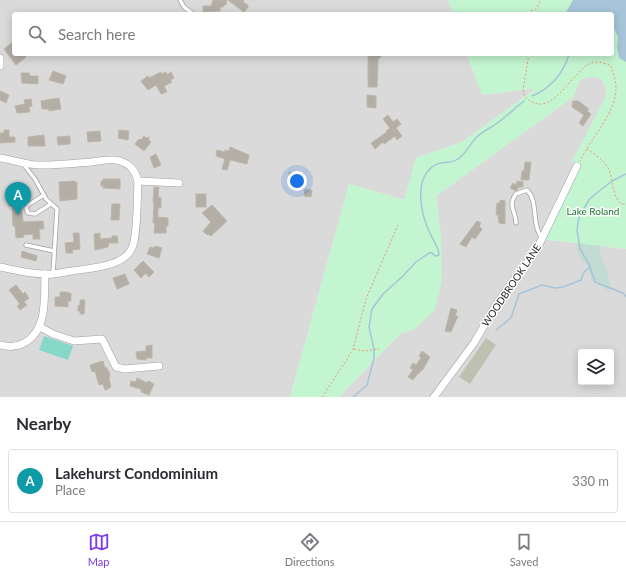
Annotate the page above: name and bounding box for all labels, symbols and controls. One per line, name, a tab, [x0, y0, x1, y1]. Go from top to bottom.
search box	[12, 12, 614, 56]
icon: search	[26, 23, 48, 45]
text: Search here	[58, 25, 135, 43]
your location	[287, 171, 307, 191]
pin: A	[5, 182, 31, 215]
park label: Lake Roland	[567, 205, 619, 217]
street label: WOODBROOK LANE	[479, 241, 543, 329]
map controls	[578, 349, 614, 385]
button: layers	[578, 349, 614, 385]
text: Nearby	[16, 413, 71, 434]
text: Lakehurst Condominium	[55, 464, 218, 482]
text: A	[25, 473, 35, 489]
text: 330 m	[572, 473, 609, 489]
text: Place	[55, 482, 85, 498]
tab: Map	[88, 531, 110, 568]
tab: Directions	[285, 531, 334, 568]
tab: Saved	[510, 531, 538, 568]

